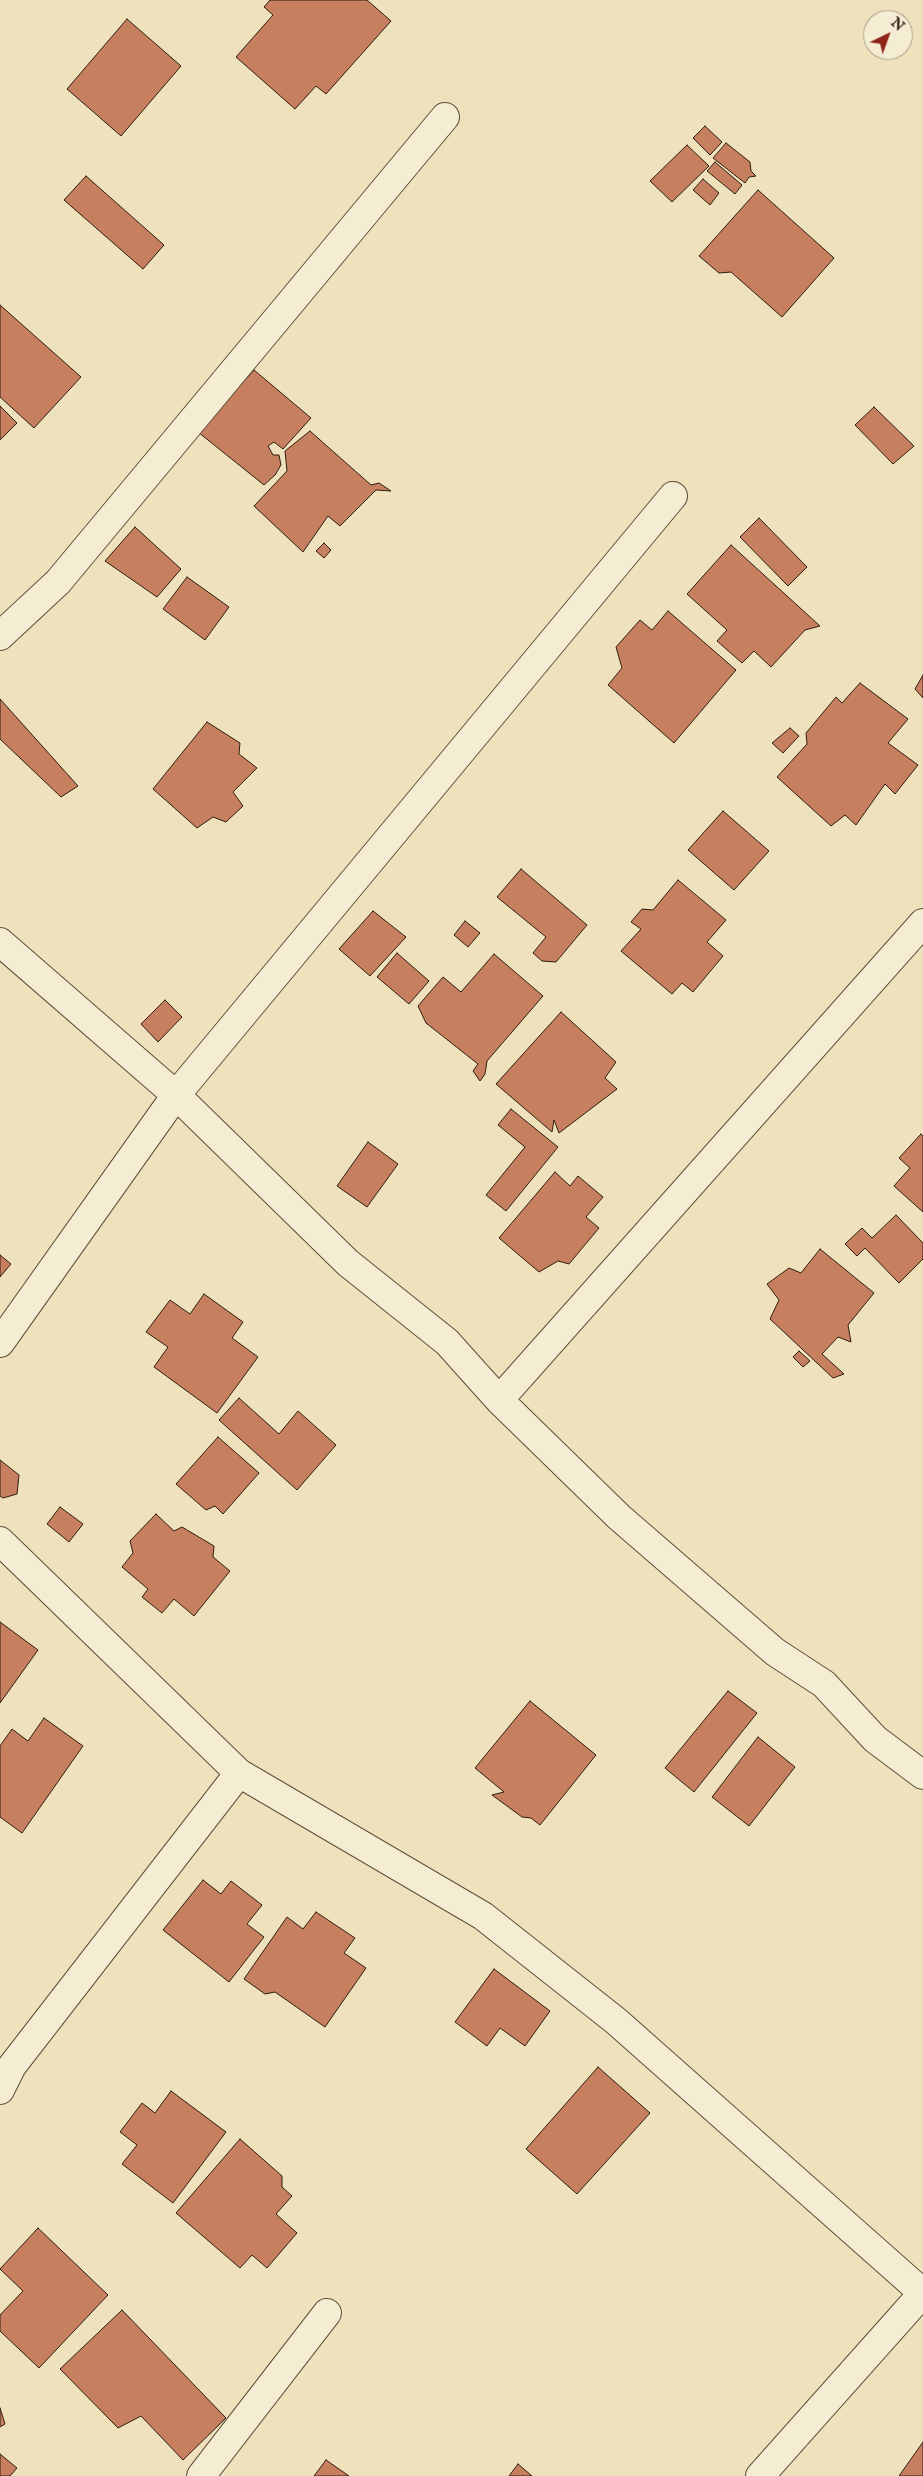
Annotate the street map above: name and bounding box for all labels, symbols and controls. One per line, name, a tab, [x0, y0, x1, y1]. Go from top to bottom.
north arrow	[863, 10, 913, 60]
text: N	[887, 14, 908, 35]

